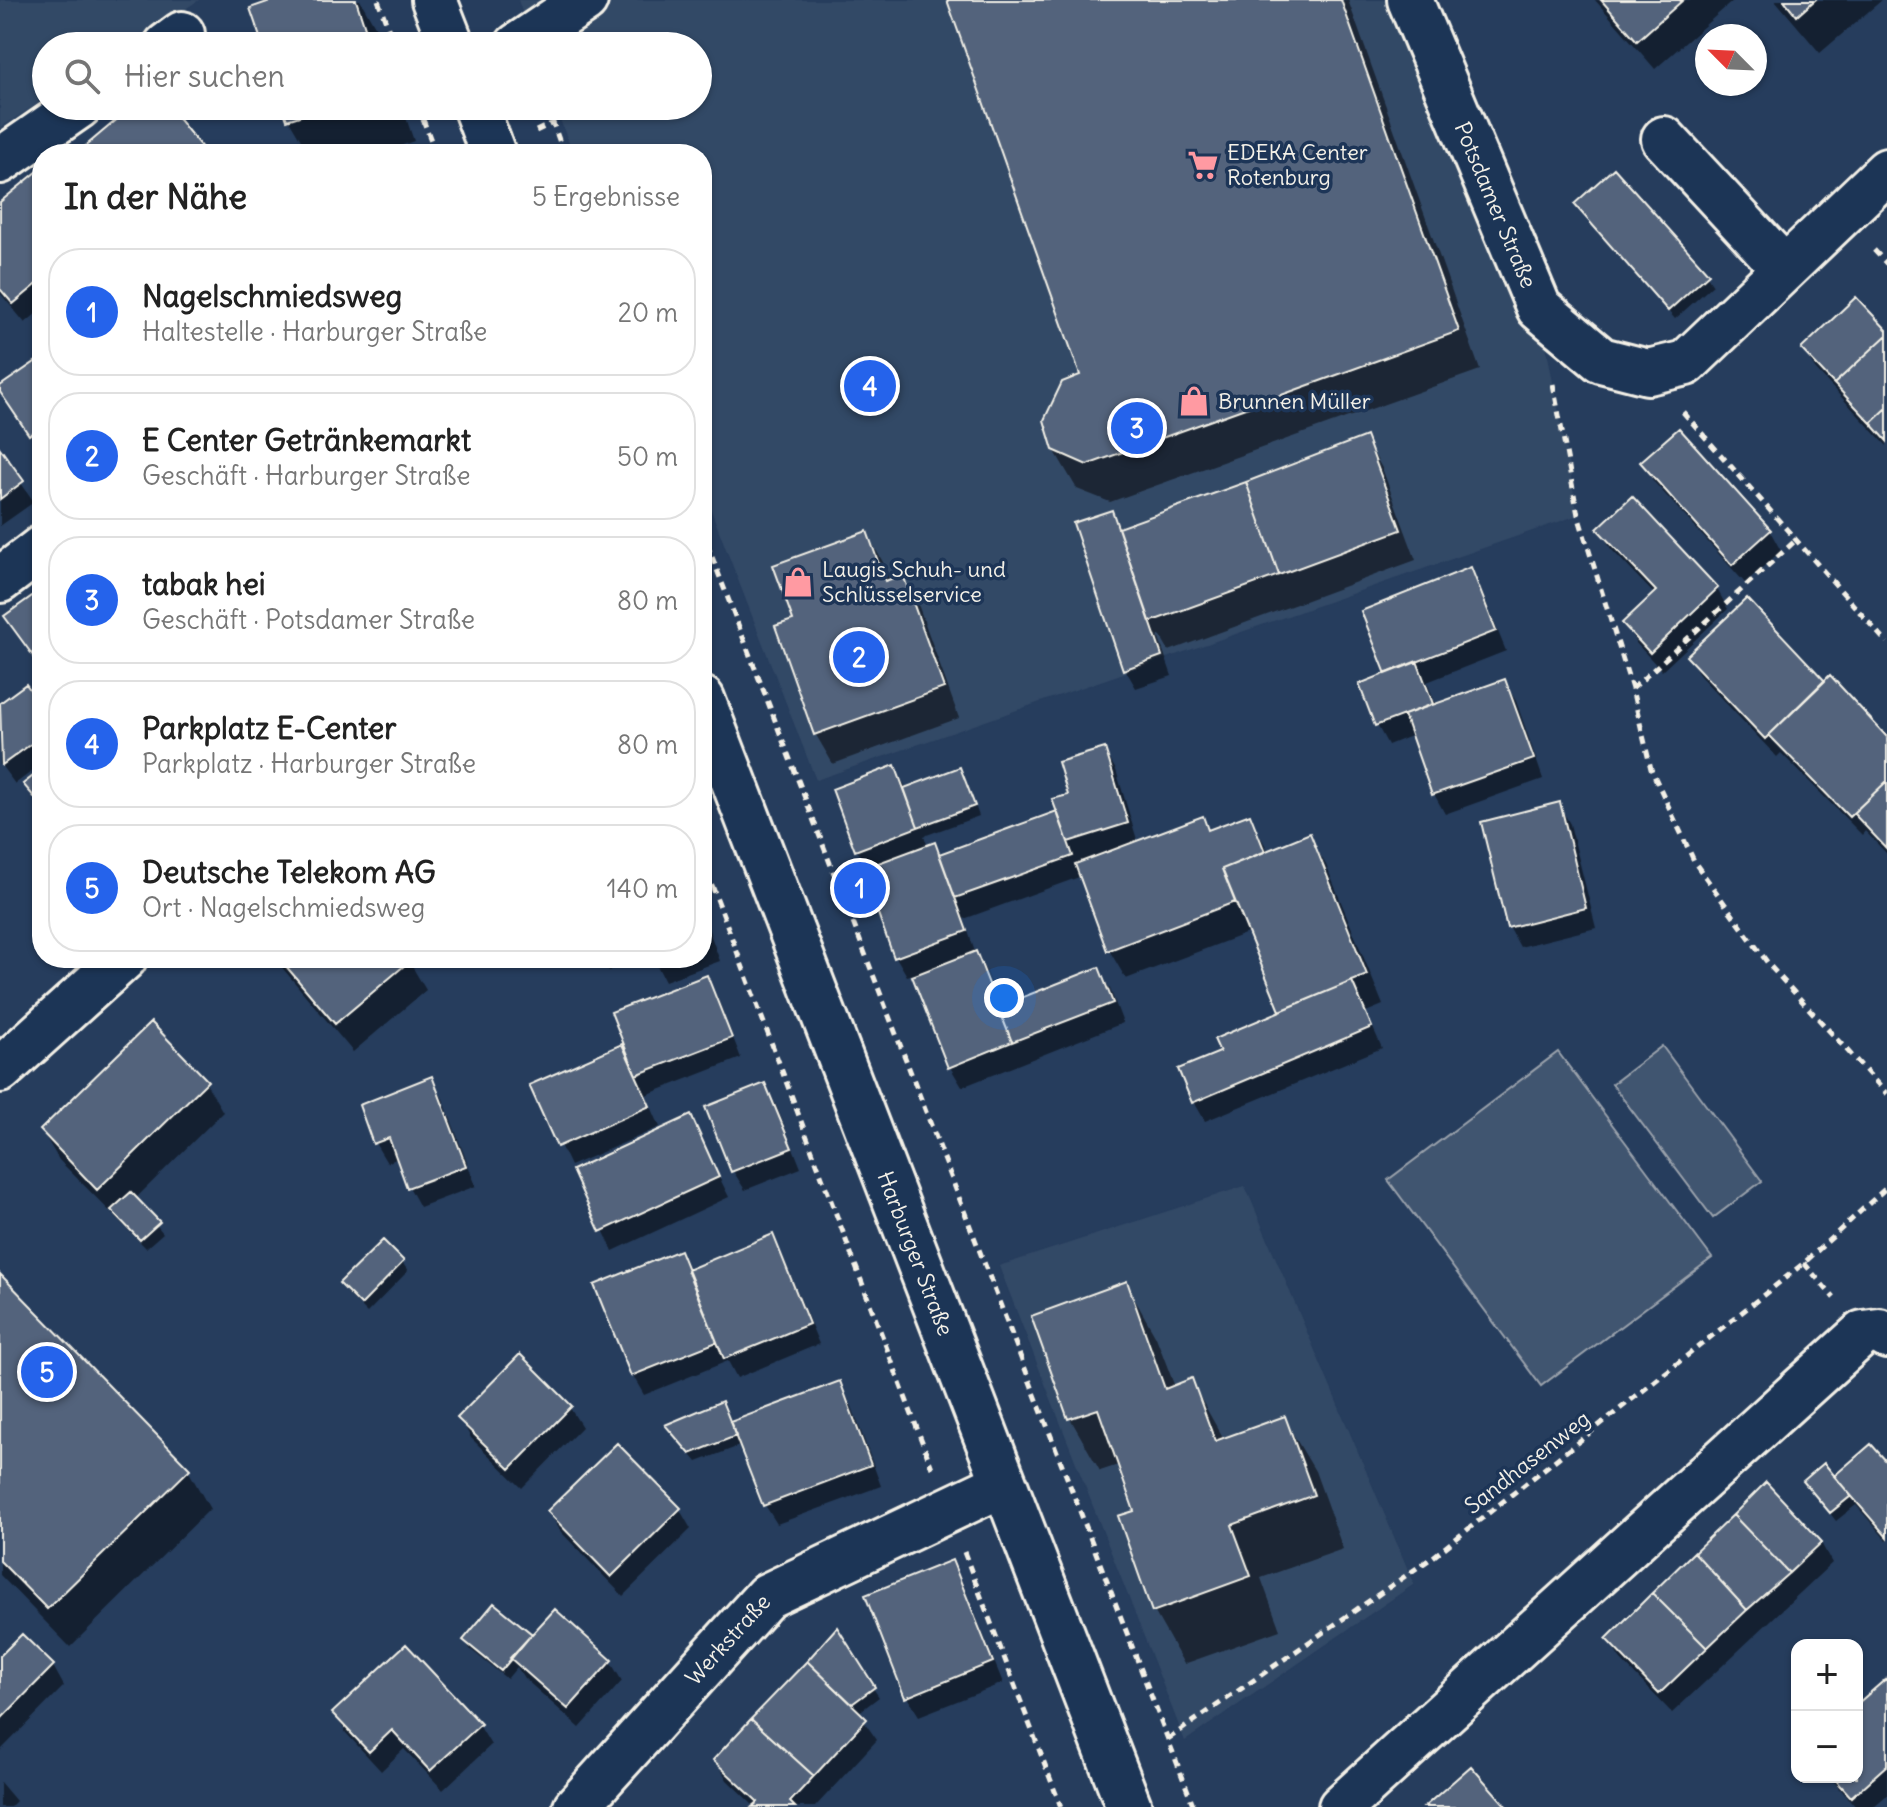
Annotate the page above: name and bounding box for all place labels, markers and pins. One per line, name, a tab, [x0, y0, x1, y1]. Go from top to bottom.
place label: EDEKA Center Rotenburg	[1227, 138, 1368, 191]
supermarket icon: EDEKA Center Rotenburg	[1186, 148, 1220, 182]
pin: 4	[844, 356, 896, 416]
shop icon: Brunnen Müller	[1177, 384, 1211, 418]
place label: Brunnen Müller	[1218, 387, 1371, 415]
pin: 3	[1111, 398, 1163, 458]
place label: Laugis Schuh- und Schlüsselservice	[822, 555, 1006, 608]
shop icon: Laugis Schuh- und Schlüsselservice	[781, 565, 815, 599]
pin: 2	[833, 627, 885, 687]
pin: 1	[834, 858, 886, 918]
pin: 5	[21, 1342, 73, 1402]

